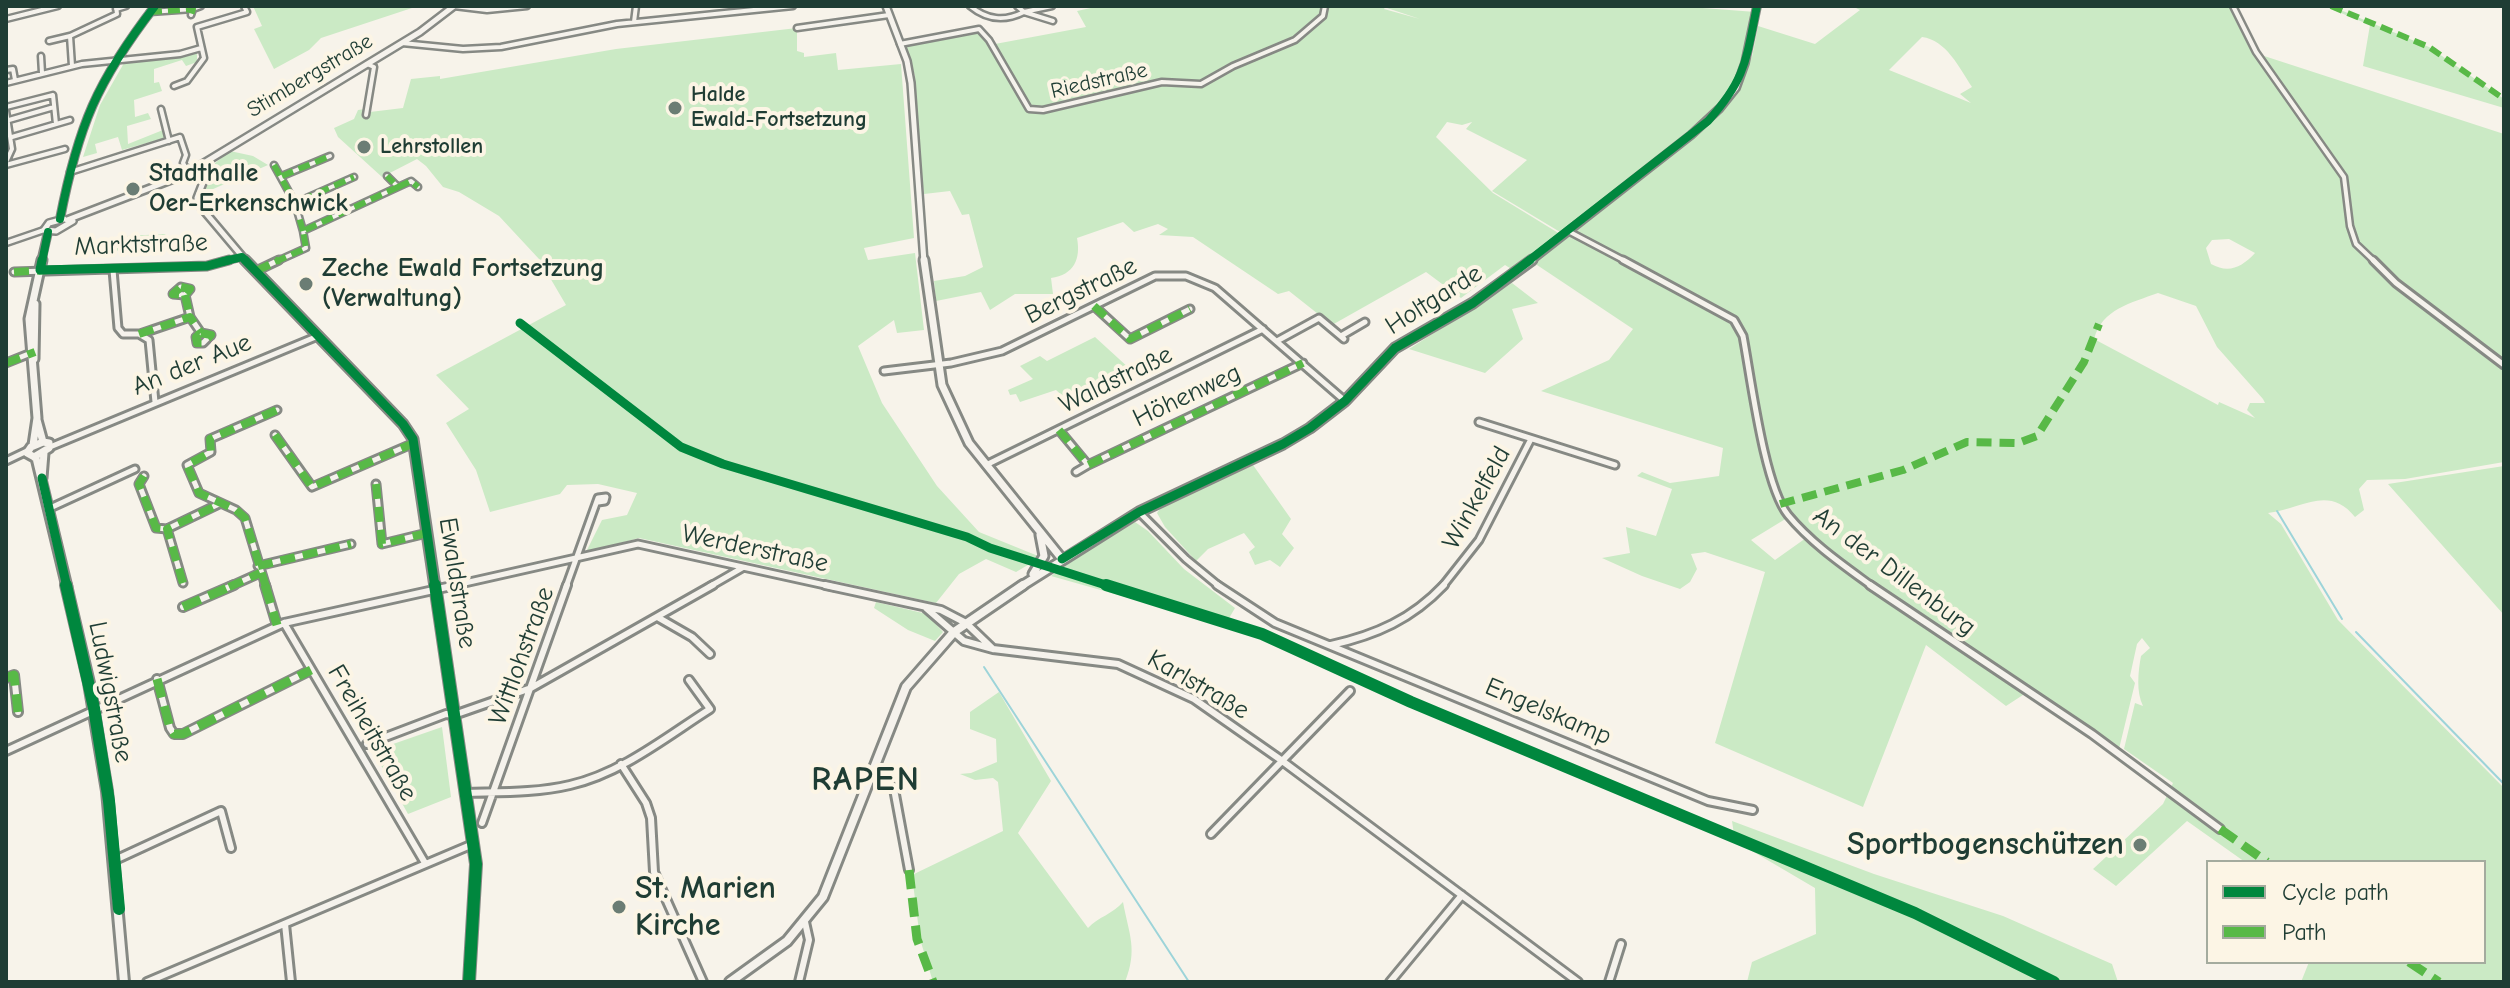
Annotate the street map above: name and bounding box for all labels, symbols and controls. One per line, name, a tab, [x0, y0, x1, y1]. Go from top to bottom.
street label: Stimbergstraße	[242, 28, 378, 124]
street label: Riedstraße	[1048, 57, 1150, 105]
place label: Halde Ewald-Fortsetzung	[691, 82, 867, 134]
marker: Halde Ewald-Fortsetzung	[666, 99, 684, 117]
place label: Lehrstollen	[380, 134, 483, 160]
marker: Lehrstollen	[355, 138, 373, 156]
place label: Stadthalle Oer-Erkenschwick	[149, 158, 348, 220]
marker: Stadthalle Oer-Erkenschwick	[124, 180, 142, 198]
street label: Marktstraße	[74, 227, 208, 263]
street label: Bergstraße	[1020, 251, 1142, 331]
place label: Zeche Ewald Fortsetzung (Verwaltung)	[322, 253, 604, 314]
street label: Holtgarde	[1380, 258, 1488, 342]
marker: Zeche Ewald Fortsetzung (Verwaltung)	[297, 275, 315, 293]
street label: An der Aue	[128, 327, 256, 403]
street label: Waldstraße	[1054, 339, 1178, 421]
street label: Höhenweg	[1128, 357, 1246, 435]
street label: Winkelfeld	[1436, 441, 1518, 555]
street label: An der Dillenburg	[1807, 501, 1981, 643]
street label: Ewaldstraße	[431, 515, 483, 651]
street label: Werderstraße	[679, 518, 831, 580]
street label: Wittlohstraße	[483, 583, 561, 729]
street label: Ludwigstraße	[81, 619, 139, 765]
street label: Karlstraße	[1142, 643, 1254, 727]
street label: Freiheitstraße	[320, 659, 424, 807]
street label: Engelskamp	[1480, 671, 1616, 753]
district label: RAPEN	[811, 760, 921, 800]
place label: Sportbogenschützen	[1847, 826, 2124, 864]
marker: Sportbogenschützen	[2131, 836, 2149, 854]
legend	[2206, 860, 2486, 964]
place label: St. Marien Kirche	[635, 870, 776, 945]
text: Cycle path	[2282, 878, 2389, 906]
marker: St. Marien Kirche	[610, 898, 628, 916]
text: Path	[2282, 918, 2327, 946]

